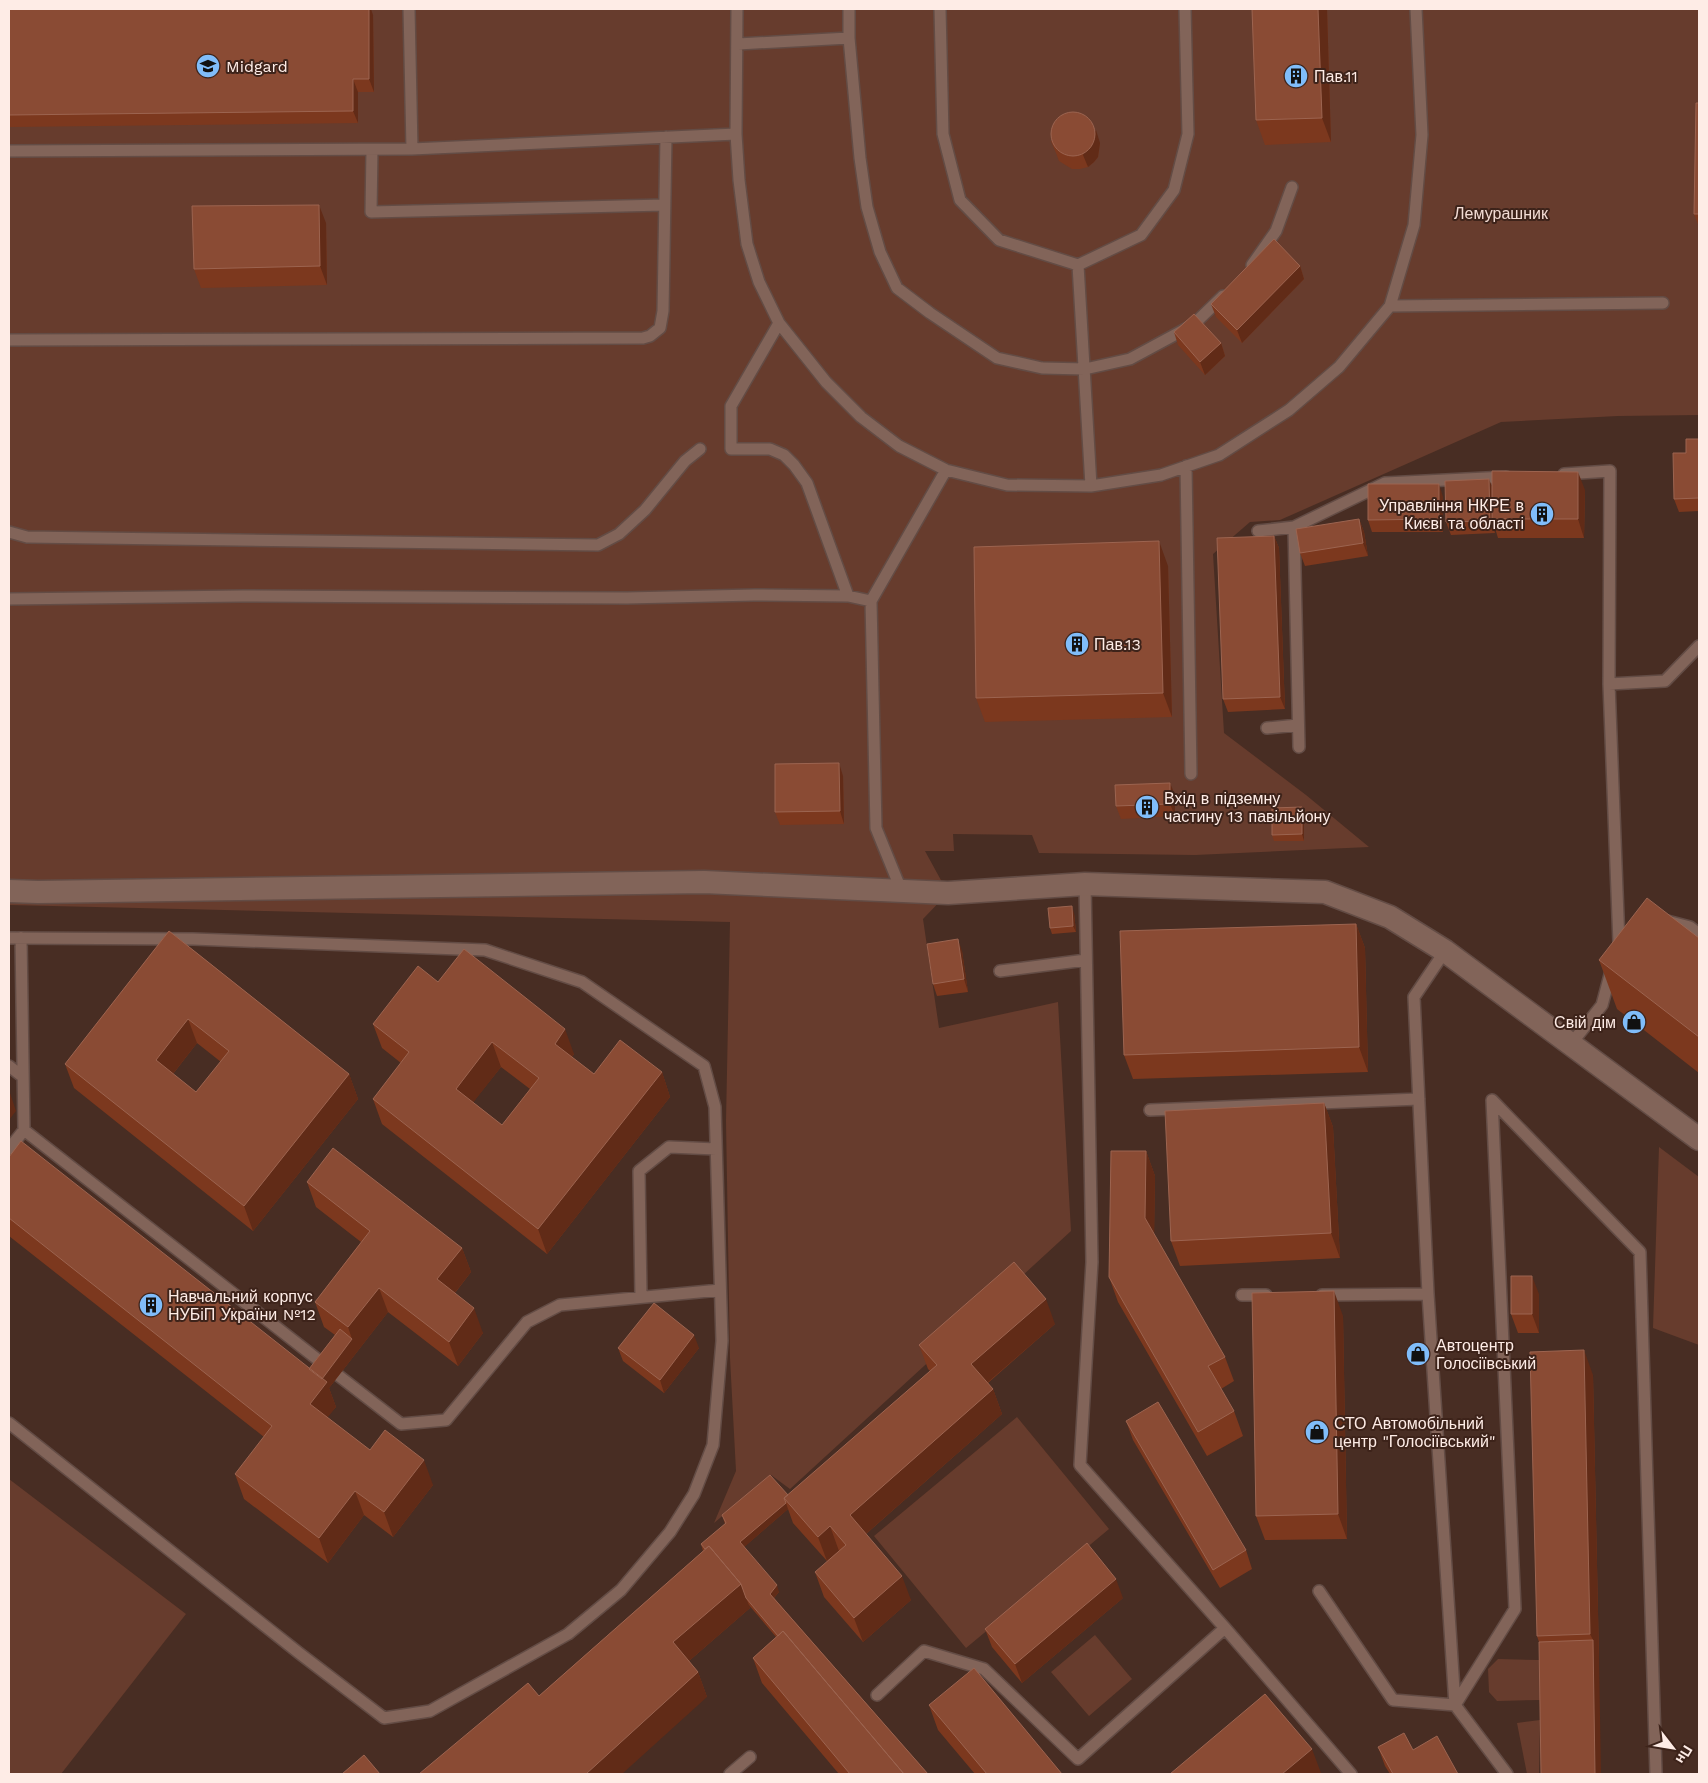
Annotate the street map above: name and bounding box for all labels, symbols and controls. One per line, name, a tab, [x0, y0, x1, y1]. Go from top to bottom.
school or university icon: Midgard	[195, 53, 221, 79]
place label: Midgard	[226, 57, 288, 76]
building icon: Пав.11	[1283, 63, 1309, 89]
place label: Пав.11	[1314, 67, 1358, 86]
park label: Лемурашник	[1454, 204, 1549, 223]
place label: Управління НКРЕ в Києві та області	[1379, 496, 1524, 533]
building icon: Управління НКРЕ в Києві та області	[1529, 501, 1555, 527]
building icon: Пав.13	[1064, 631, 1090, 657]
place label: Пав.13	[1094, 635, 1141, 654]
place label: Вхід в підземну частину 13 павільйону	[1164, 789, 1330, 826]
building icon: Вхід в підземну частину 13 павільйону	[1134, 794, 1160, 820]
shop icon: Свій дім	[1621, 1009, 1647, 1035]
place label: Свій дім	[1554, 1013, 1616, 1032]
place label: Навчальний корпус НУБіП України №12	[168, 1287, 316, 1324]
building icon: Навчальний корпус НУБіП України №12	[138, 1292, 164, 1318]
place label: Автоцентр Голосіївський	[1436, 1336, 1536, 1373]
shop icon: Автоцентр Голосіївський	[1405, 1341, 1431, 1367]
place label: СТО Автомобільний центр "Голосіївський"	[1334, 1414, 1495, 1451]
shop icon: СТО Автомобільний центр "Голосіївський"	[1304, 1419, 1330, 1445]
north arrow	[1648, 1723, 1698, 1773]
text: Пн	[1673, 1743, 1696, 1767]

